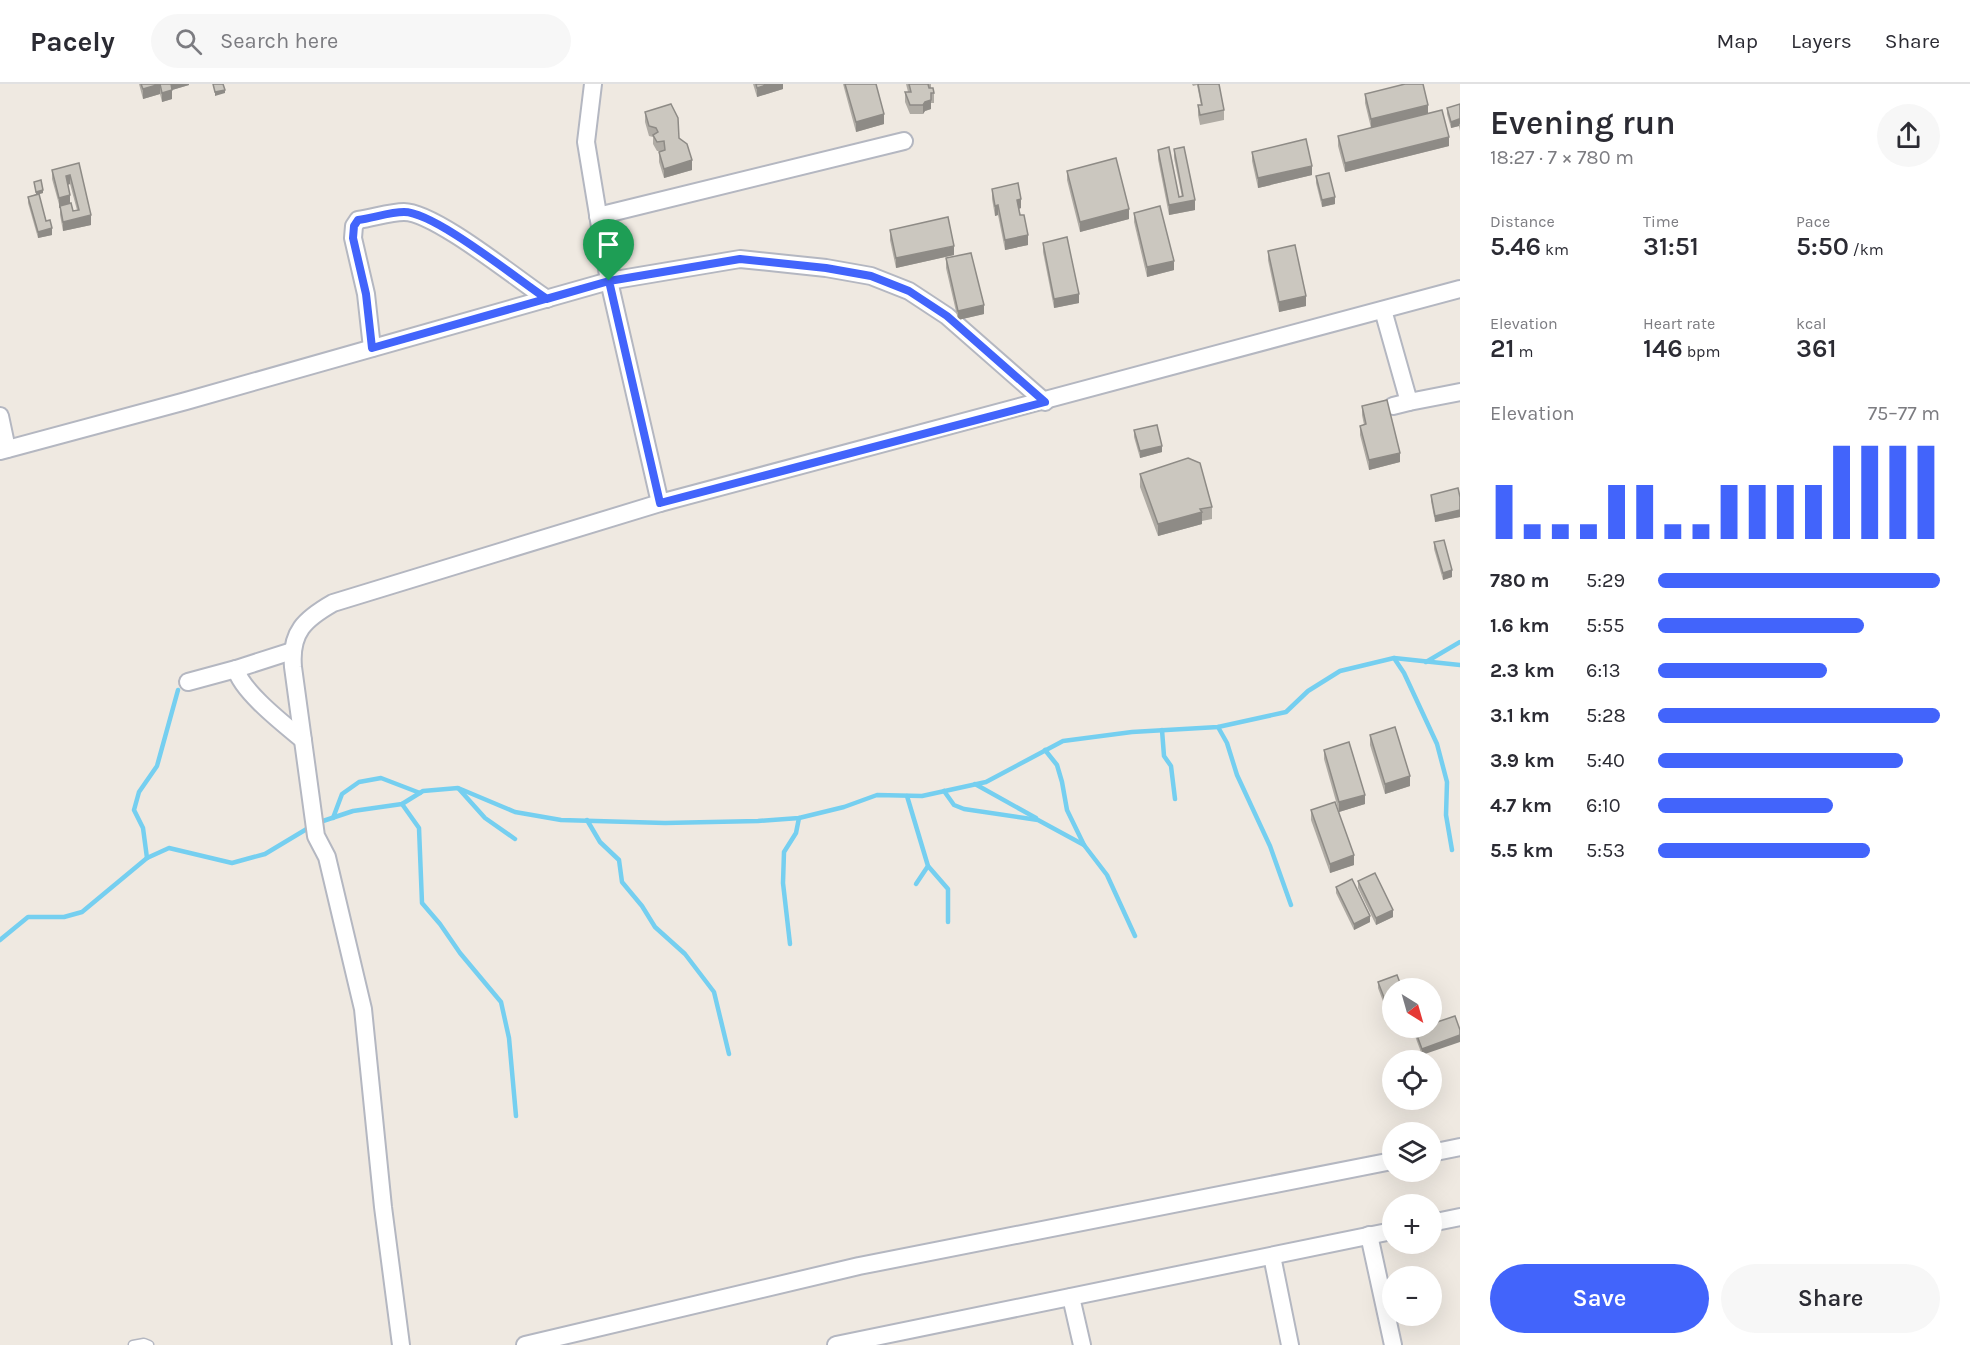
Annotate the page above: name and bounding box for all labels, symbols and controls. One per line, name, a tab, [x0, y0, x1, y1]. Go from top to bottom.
search box	[151, 14, 571, 68]
text: Pacely	[30, 25, 115, 58]
icon: search	[172, 25, 205, 58]
text: Search here	[220, 28, 338, 54]
text: Map	[1716, 29, 1758, 53]
text: Layers	[1791, 29, 1852, 53]
text: Share	[1885, 29, 1940, 53]
text: Evening run	[1490, 104, 1676, 142]
button: share	[1877, 104, 1940, 167]
text: 18:27 · 7 × 780 m	[1490, 146, 1634, 169]
text: Distance	[1490, 212, 1555, 231]
text: Time	[1643, 212, 1679, 231]
text: Pace	[1796, 212, 1830, 231]
pin	[583, 219, 634, 281]
icon: arrive	[592, 228, 625, 261]
text: 5.46	[1490, 231, 1541, 262]
text: 31:51	[1643, 231, 1699, 262]
text: 5:50	[1796, 231, 1849, 262]
text: km	[1541, 240, 1569, 259]
text: /km	[1849, 240, 1884, 259]
text: Elevation	[1490, 314, 1558, 333]
text: Heart rate	[1643, 314, 1715, 333]
text: kcal	[1796, 314, 1827, 333]
text: 21	[1490, 333, 1515, 364]
text: 146	[1643, 333, 1683, 364]
text: 361	[1796, 333, 1837, 364]
text: m	[1515, 342, 1533, 361]
text: bpm	[1683, 342, 1720, 361]
text: Elevation	[1490, 402, 1575, 425]
text: 75–77 m	[1868, 402, 1940, 425]
text: 780 m	[1490, 569, 1550, 592]
text: 5:29	[1586, 569, 1625, 592]
text: 1.6 km	[1490, 614, 1549, 637]
text: 5:55	[1586, 614, 1624, 637]
text: 2.3 km	[1490, 659, 1555, 682]
text: 6:13	[1586, 659, 1620, 682]
text: 3.1 km	[1490, 704, 1550, 727]
text: 5:28	[1586, 704, 1626, 727]
text: 3.9 km	[1490, 749, 1555, 772]
text: 5:40	[1586, 749, 1625, 772]
text: 4.7 km	[1490, 794, 1552, 817]
text: 6:10	[1586, 794, 1621, 817]
text: 5.5 km	[1490, 839, 1553, 862]
text: 5:53	[1586, 839, 1625, 862]
north arrow	[1382, 978, 1442, 1038]
map controls	[1382, 978, 1442, 1326]
button: locate	[1382, 1050, 1442, 1110]
button: layers	[1382, 1122, 1442, 1182]
button: +	[1382, 1194, 1442, 1254]
button: Save	[1490, 1264, 1709, 1333]
button: Share	[1721, 1264, 1940, 1333]
button: −	[1382, 1266, 1442, 1326]

